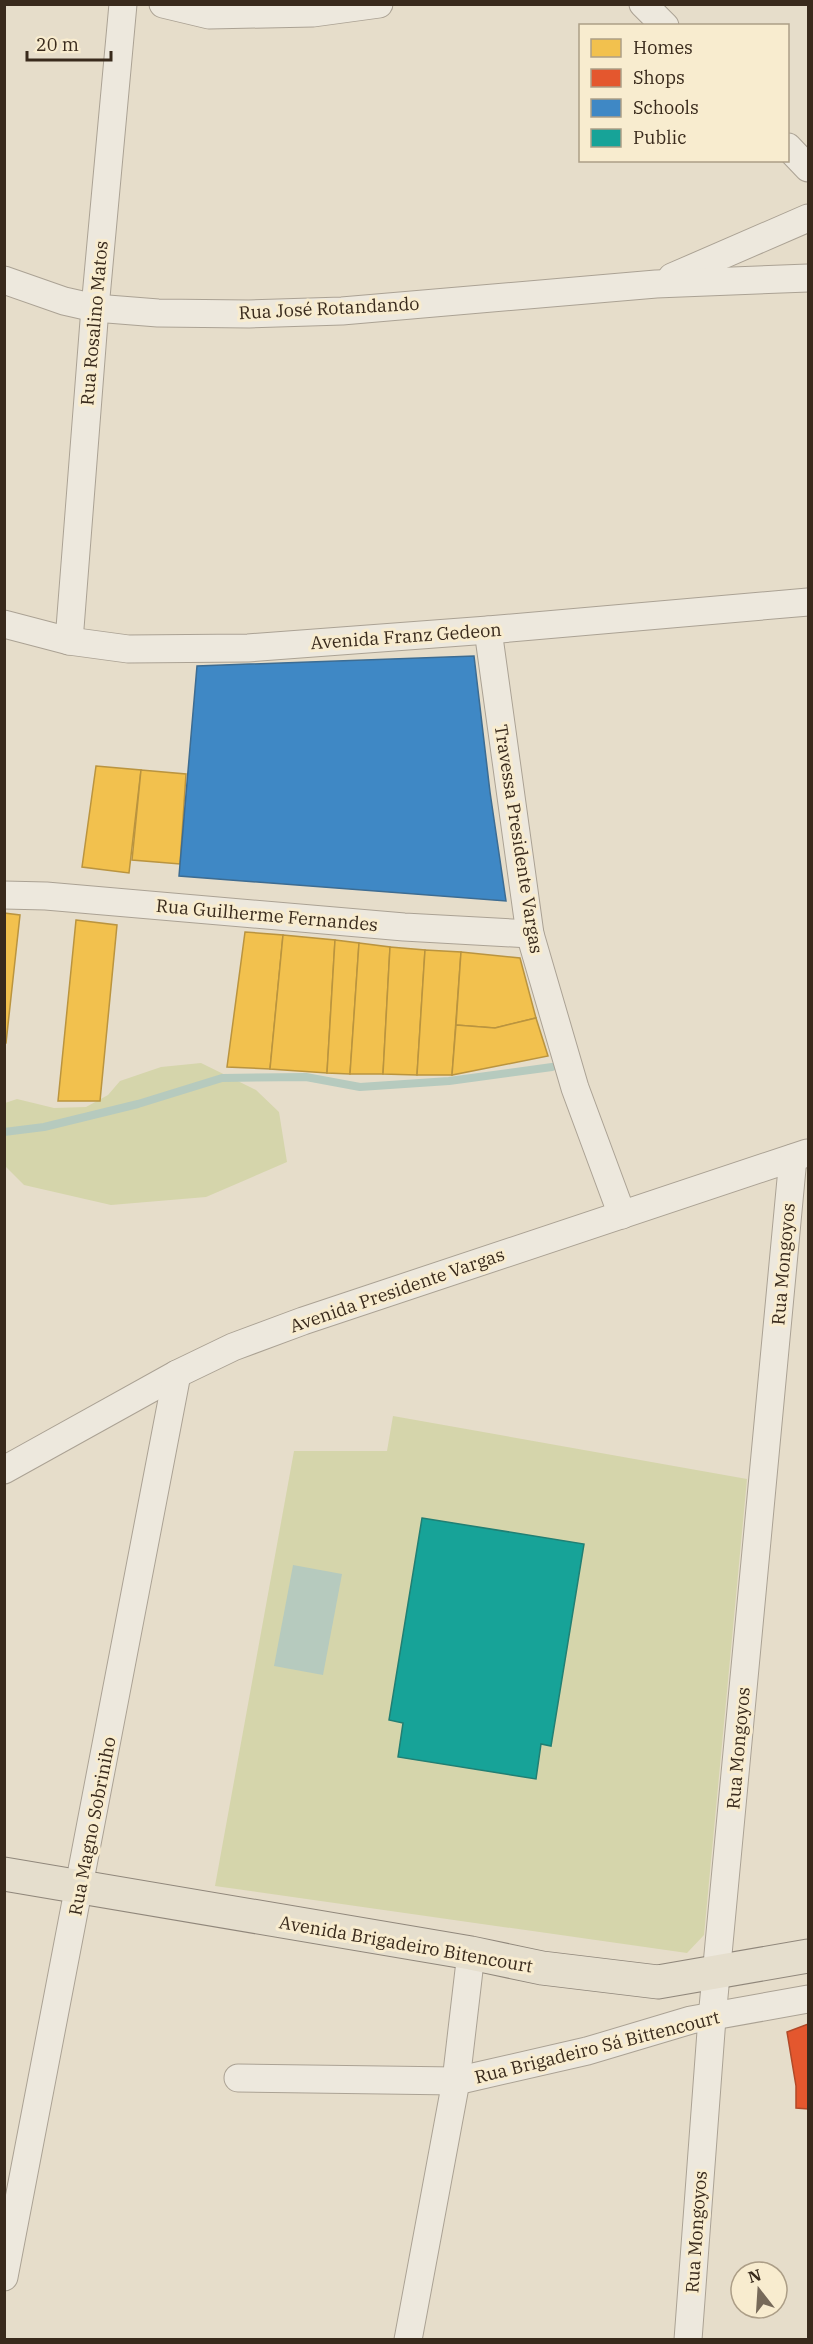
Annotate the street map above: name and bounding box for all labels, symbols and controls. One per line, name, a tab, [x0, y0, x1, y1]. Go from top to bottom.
scale bar	[27, 24, 111, 62]
legend	[579, 24, 789, 162]
text: 20 m	[36, 33, 79, 56]
text: Homes	[633, 36, 693, 59]
text: Shops	[633, 66, 685, 89]
text: Schools	[633, 96, 699, 119]
text: Public	[633, 126, 687, 149]
street label: Rua Rosalino Matos	[75, 240, 113, 406]
street label: Rua José Rotandando	[238, 292, 420, 324]
street label: Avenida Franz Gedeon	[310, 618, 502, 654]
street label: Travessa Presidente Vargas	[490, 723, 548, 955]
street label: Rua Guilherme Fernandes	[155, 894, 379, 936]
street label: Rua Mongoyos	[766, 1202, 800, 1326]
street label: Avenida Presidente Vargas	[287, 1242, 507, 1338]
street label: Rua Mongoyos	[721, 1686, 755, 1810]
street label: Rua Magno Sobriniho	[63, 1735, 121, 1917]
street label: Avenida Brigadeiro Bitencourt	[277, 1910, 535, 1978]
street label: Rua Brigadeiro Sá Bittencourt	[472, 2005, 722, 2089]
street label: Rua Mongoyos	[680, 2170, 712, 2294]
north arrow	[729, 2260, 789, 2320]
text: N	[746, 2264, 764, 2287]

